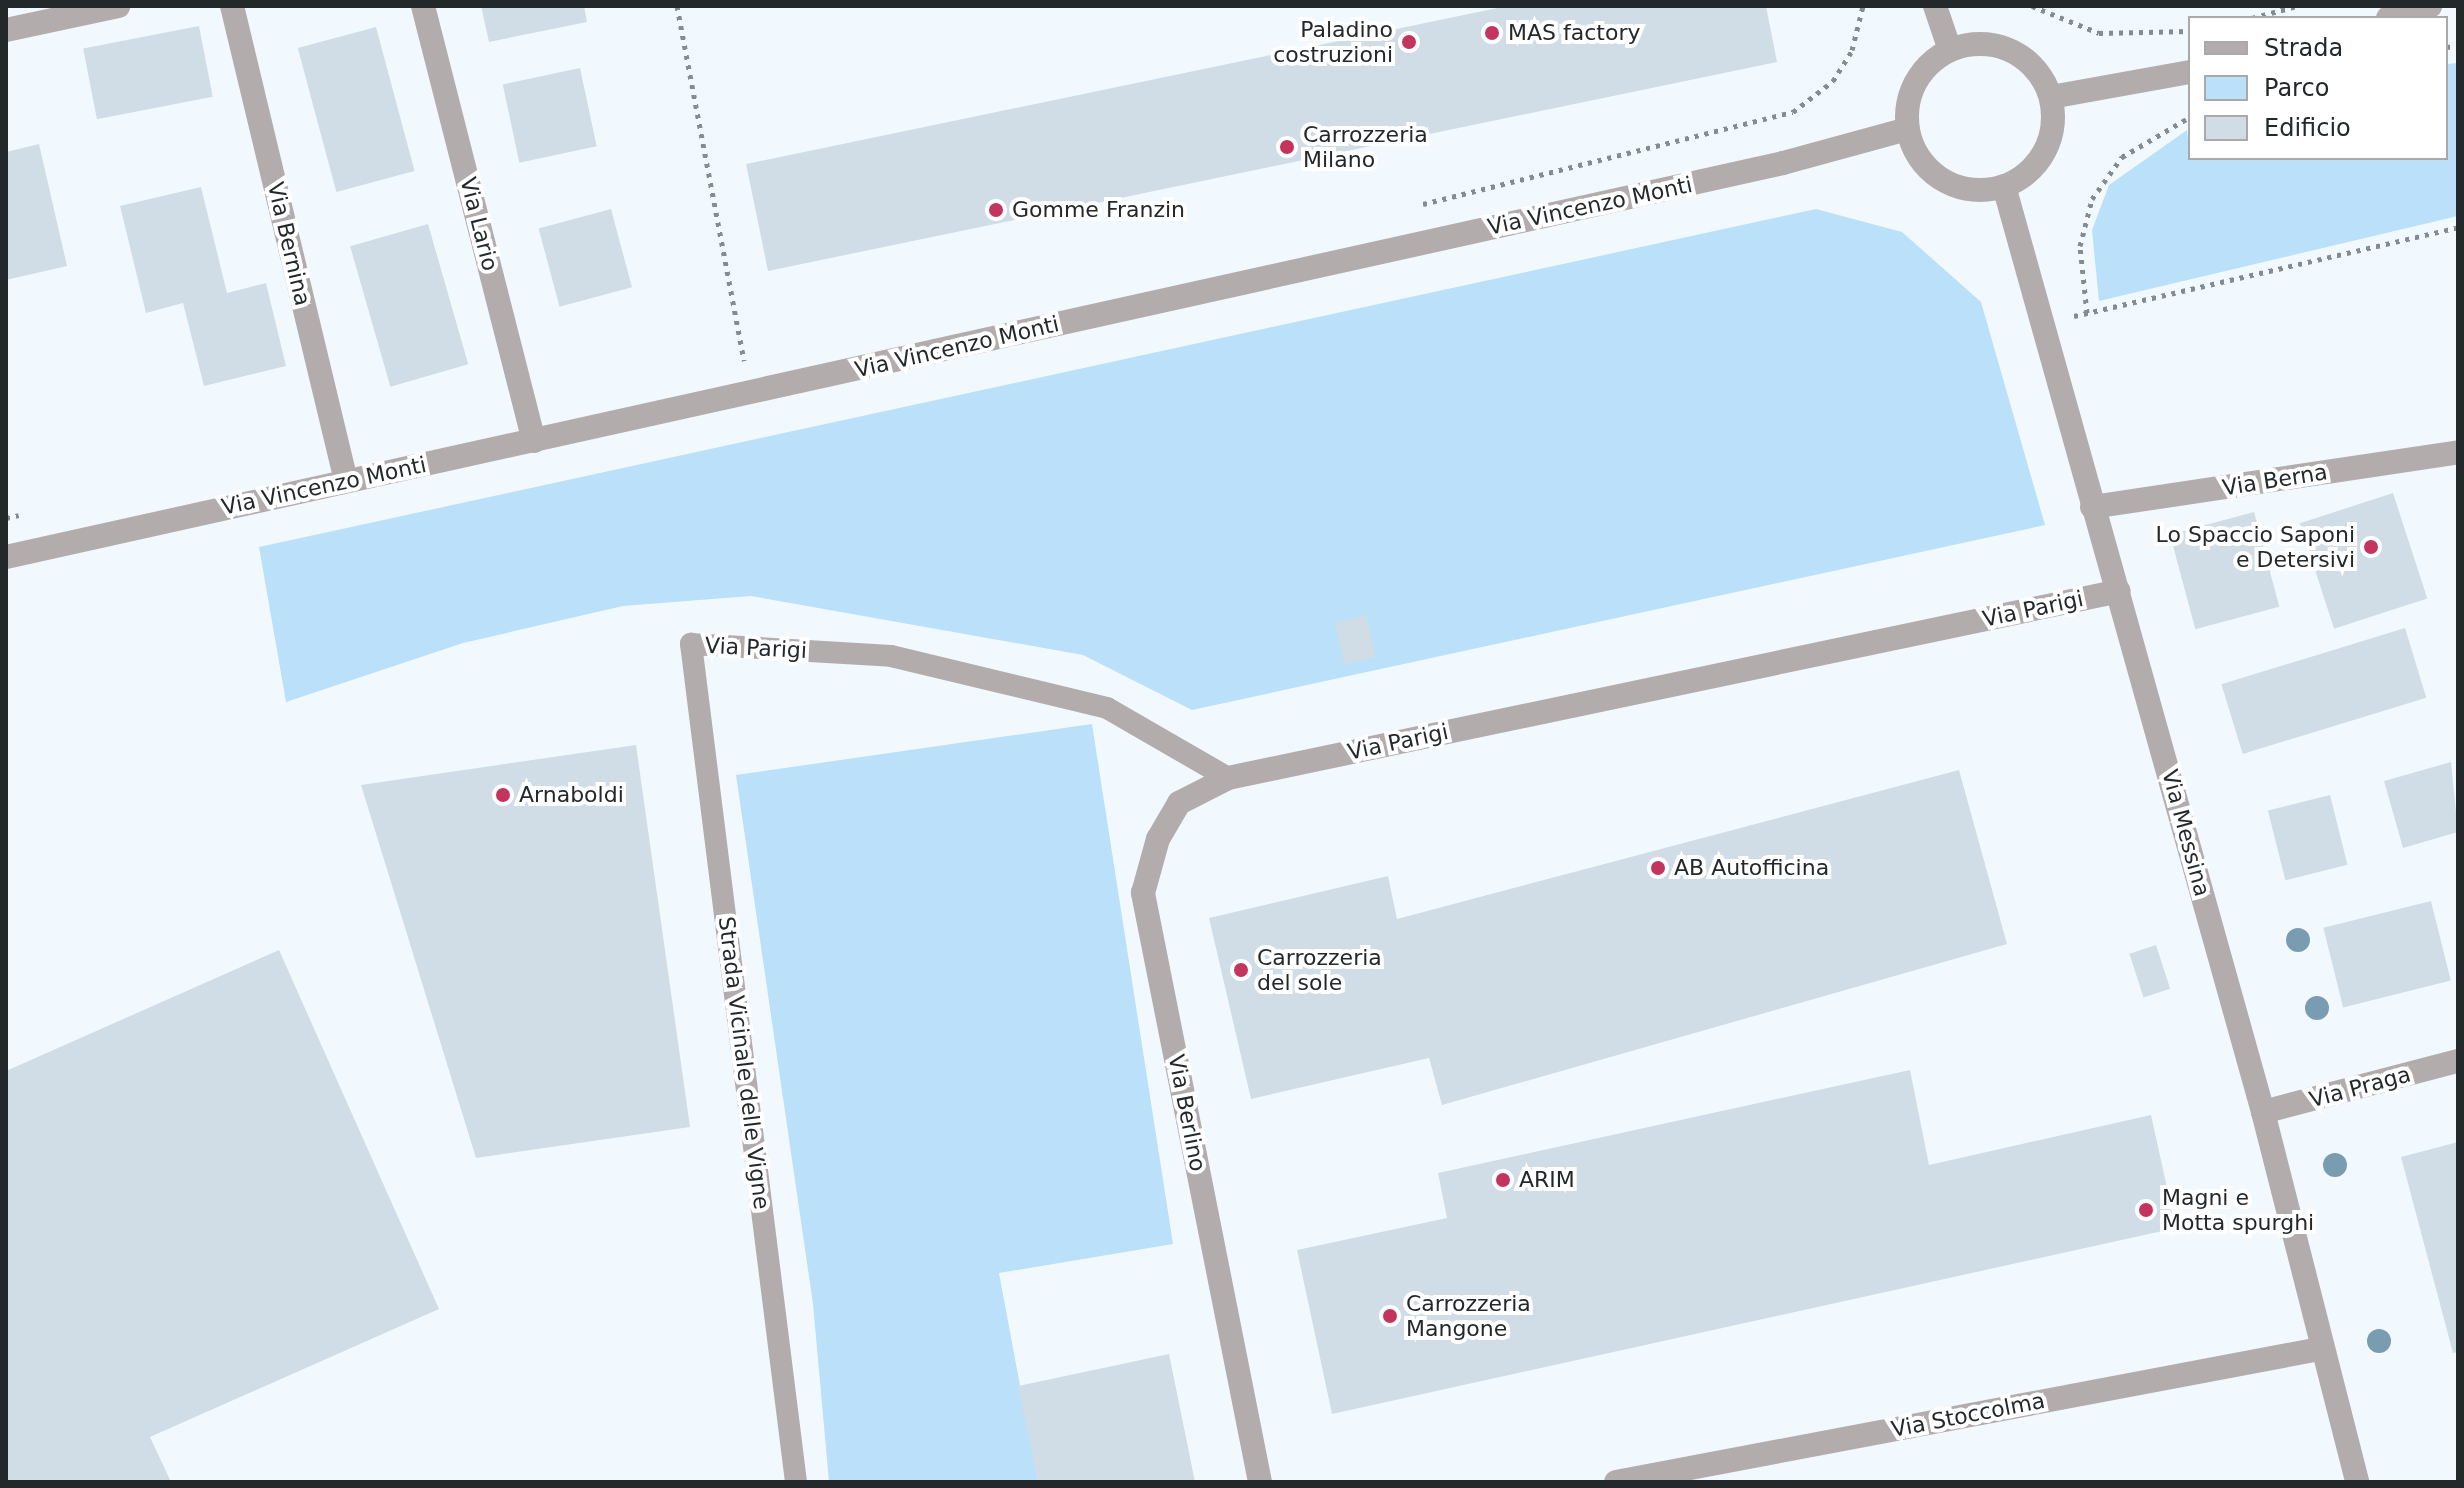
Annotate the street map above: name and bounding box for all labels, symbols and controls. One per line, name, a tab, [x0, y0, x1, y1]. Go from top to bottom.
place label: Paladino costruzioni	[1273, 16, 1393, 68]
legend	[2188, 16, 2448, 160]
place label: MAS factory	[1508, 20, 1640, 46]
marker: MAS factory	[1483, 24, 1501, 42]
marker: Paladino costruzioni	[1400, 33, 1418, 51]
text: Strada	[2264, 34, 2343, 62]
text: Parco	[2264, 74, 2329, 102]
text: Edificio	[2264, 114, 2351, 142]
place label: Carrozzeria Milano	[1303, 121, 1428, 172]
marker: Carrozzeria Milano	[1278, 138, 1296, 156]
street label: Via Vincenzo Monti	[1485, 171, 1695, 241]
street label: Via Lario	[455, 174, 503, 274]
street label: Via Bernina	[262, 180, 316, 308]
place label: Gomme Franzin	[1012, 197, 1185, 223]
marker: Gomme Franzin	[987, 201, 1005, 219]
street label: Via Vincenzo Monti	[852, 311, 1062, 383]
street label: Via Vincenzo Monti	[219, 451, 429, 521]
street label: Via Berna	[2221, 459, 2329, 501]
place label: Lo Spaccio Saponi e Detersivi	[2156, 521, 2355, 572]
marker: Lo Spaccio Saponi e Detersivi	[2362, 538, 2380, 556]
street label: Via Parigi	[1980, 585, 2086, 633]
street label: Via Parigi	[704, 632, 808, 664]
street label: Via Parigi	[1345, 718, 1451, 766]
street label: Via Messina	[2156, 767, 2216, 899]
place label: Arnaboldi	[519, 782, 624, 808]
marker: Arnaboldi	[494, 786, 512, 804]
place label: AB Autofficina	[1674, 855, 1829, 881]
marker: AB Autofficina	[1649, 859, 1667, 877]
street label: Strada Vicinale delle Vigne	[713, 915, 775, 1211]
place label: Carrozzeria del sole	[1257, 944, 1382, 996]
marker: Carrozzeria del sole	[1232, 961, 1250, 979]
street label: Via Berlino	[1163, 1052, 1211, 1174]
street label: Via Praga	[2306, 1061, 2414, 1113]
place label: ARIM	[1519, 1167, 1575, 1193]
marker: ARIM	[1494, 1171, 1512, 1189]
place label: Magni e Motta spurghi	[2162, 1184, 2314, 1236]
marker: Magni e Motta spurghi	[2137, 1201, 2155, 1219]
place label: Carrozzeria Mangone	[1406, 1290, 1531, 1342]
marker: Carrozzeria Mangone	[1381, 1307, 1399, 1325]
street label: Via Stoccolma	[1889, 1387, 2047, 1443]

